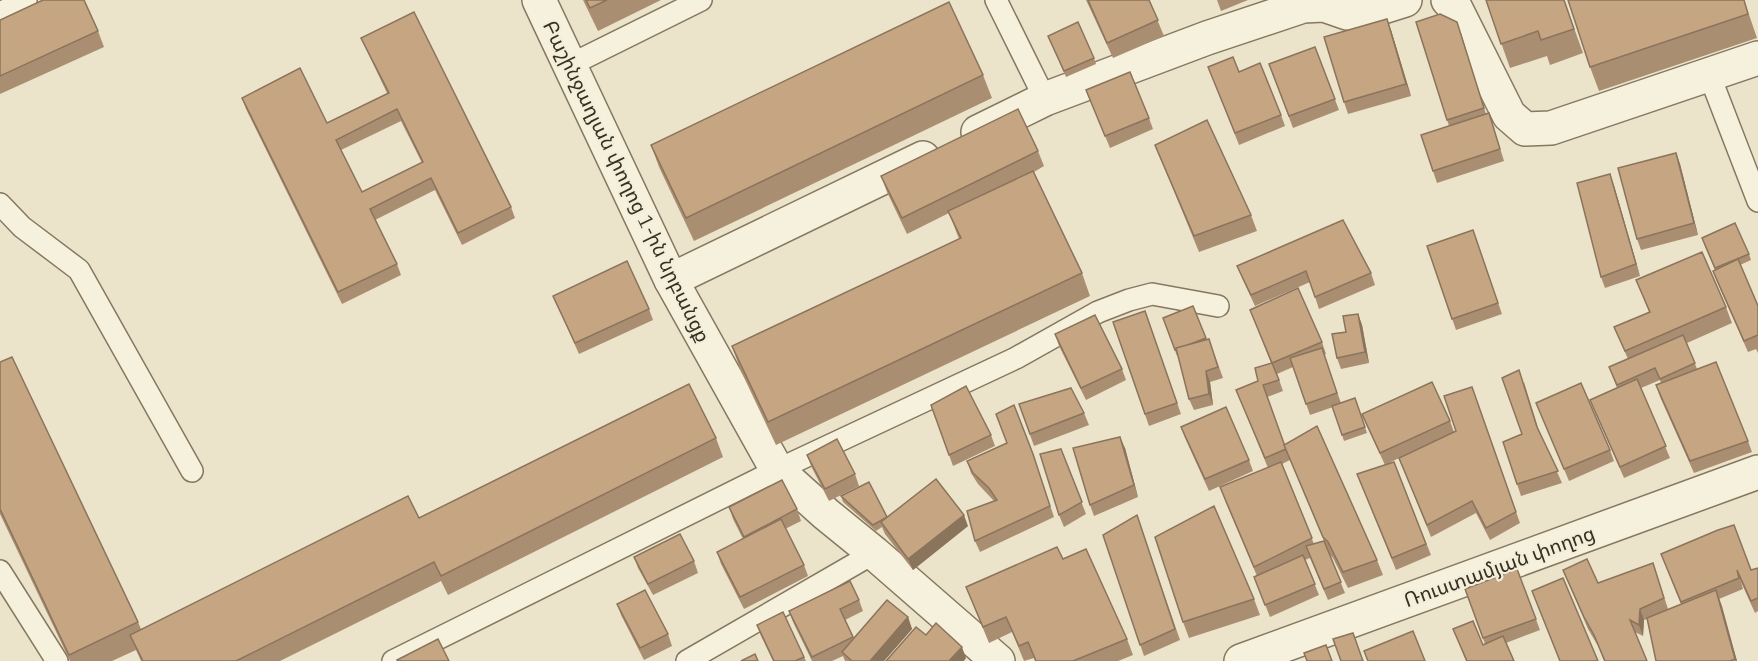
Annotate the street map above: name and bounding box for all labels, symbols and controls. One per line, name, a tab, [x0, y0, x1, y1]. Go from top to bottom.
street label: Բաշինջաղյան փողոց 1-ին նրբանցք	[537, 15, 717, 347]
street label: Ռուստամյան փողոց	[1400, 519, 1598, 613]

